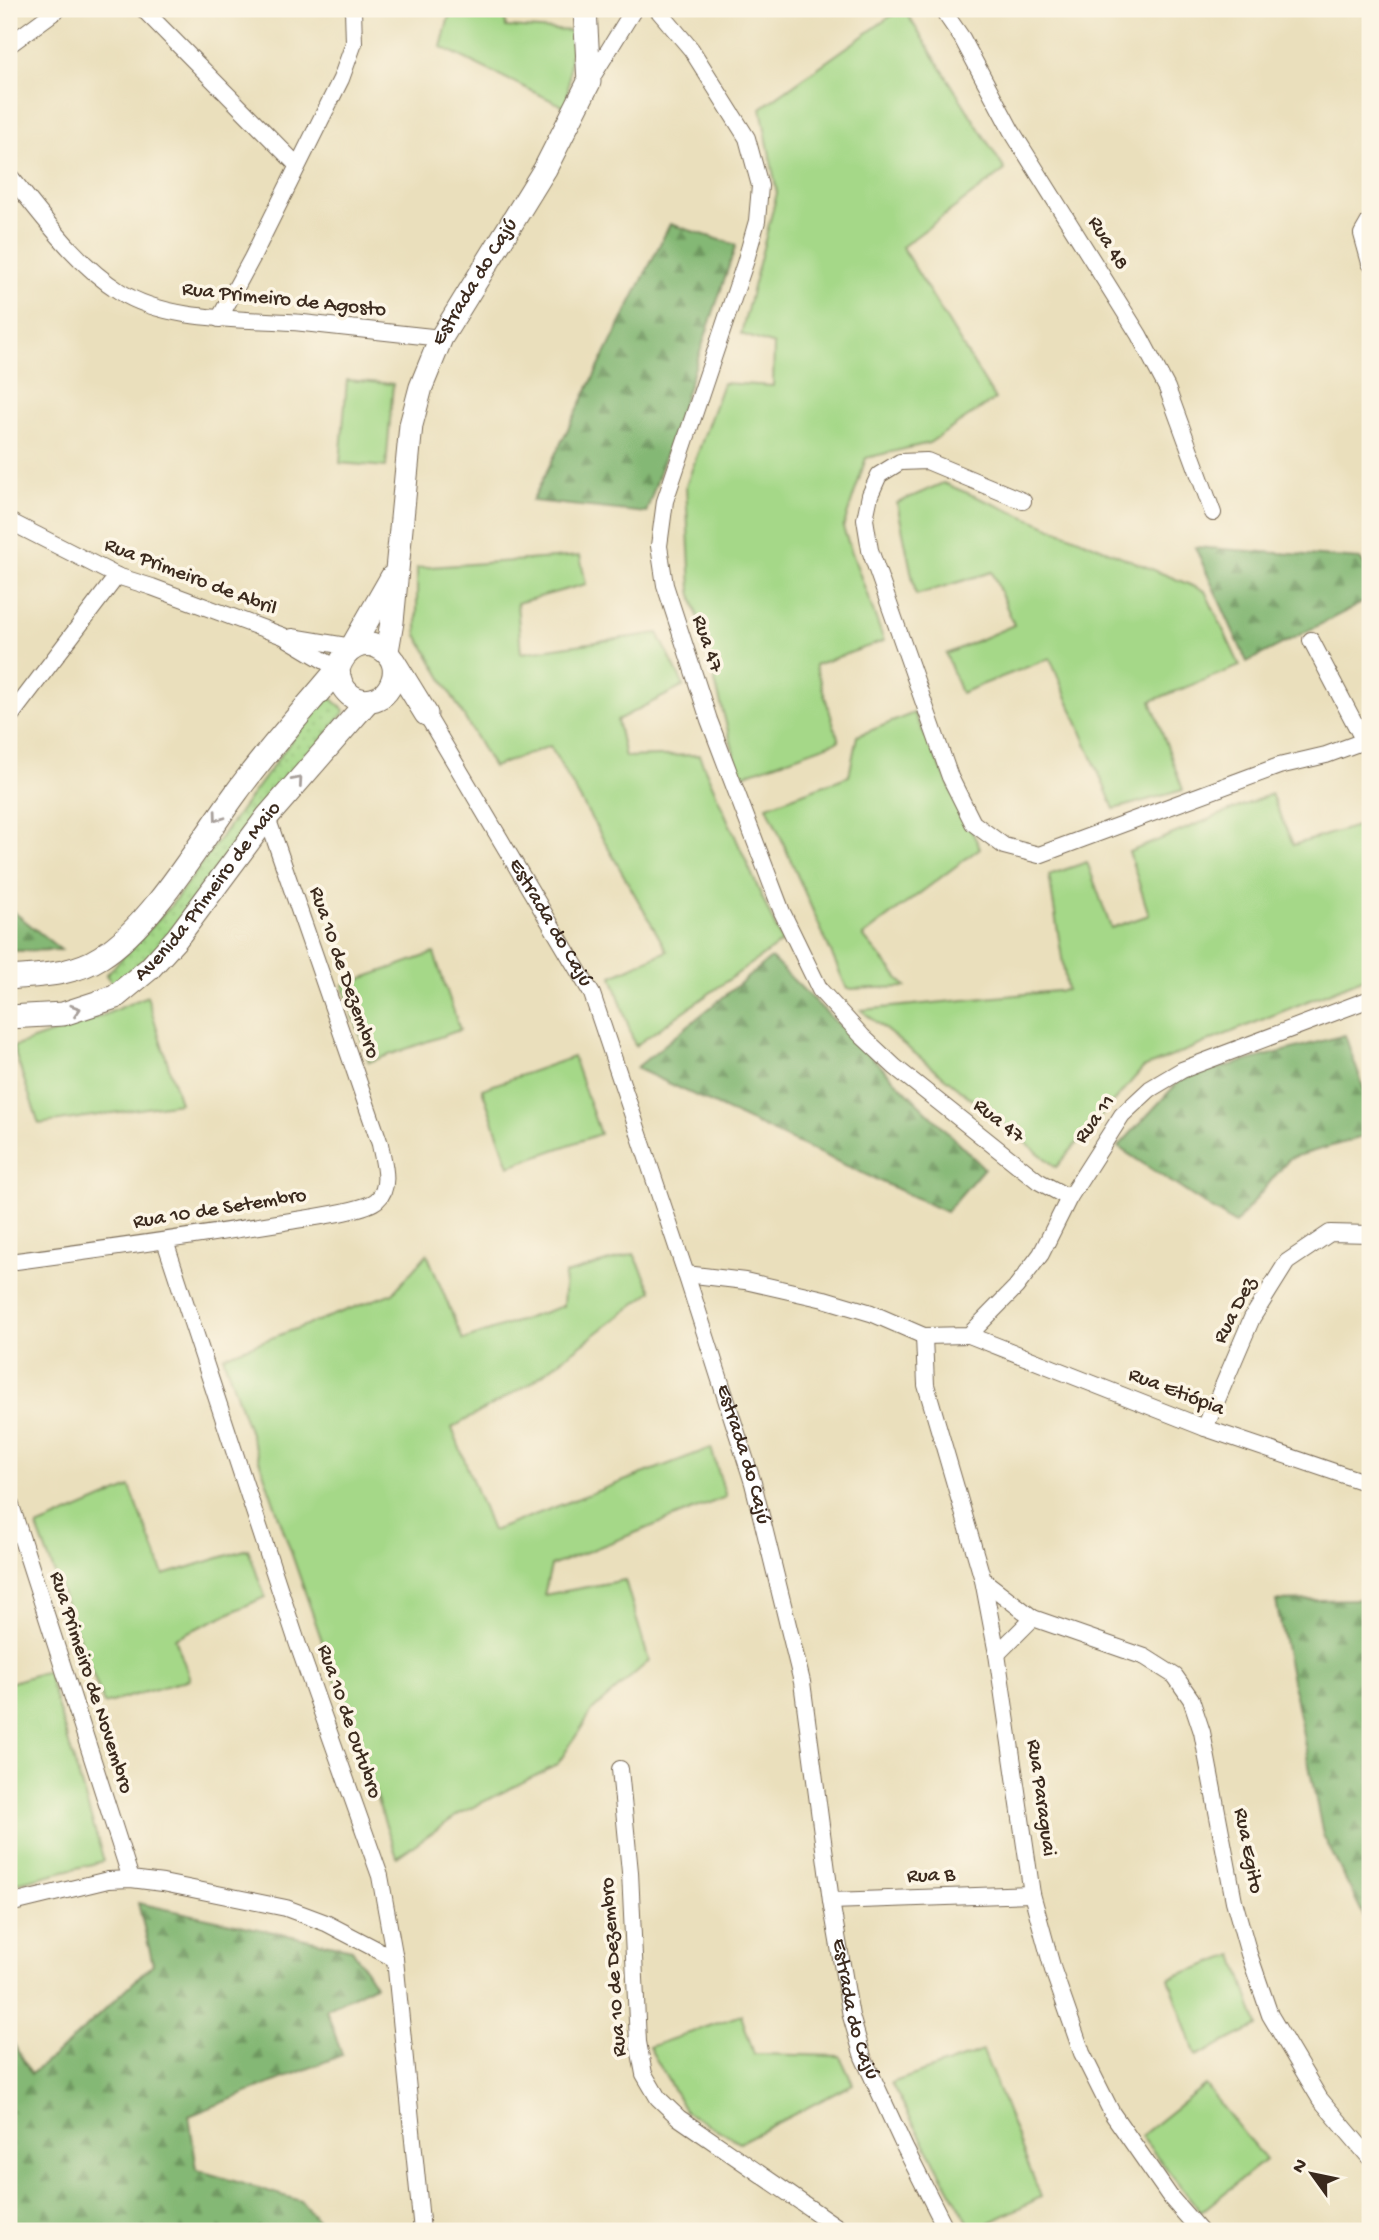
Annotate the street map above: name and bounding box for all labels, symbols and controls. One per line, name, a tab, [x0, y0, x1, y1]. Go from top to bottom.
street label: Rua 48	[1081, 212, 1133, 276]
street label: Estrada do Cajú	[427, 214, 524, 349]
street label: Rua Primeiro de Agosto	[181, 278, 387, 324]
street label: Rua Primeiro de Abril	[100, 534, 280, 622]
street label: Rua 47	[685, 612, 728, 677]
one-way arrow	[290, 776, 302, 789]
street label: Avenida Primeiro de Maio	[130, 797, 287, 988]
one-way arrow	[214, 809, 226, 822]
street label: Estrada do Cajú	[502, 854, 598, 992]
street label: Rua 10 de Dezembro	[302, 884, 384, 1062]
one-way arrow	[70, 1003, 82, 1018]
street label: Rua 11	[1070, 1091, 1122, 1149]
street label: Rua 47	[967, 1094, 1030, 1150]
street label: Rua 10 de Setembro	[131, 1184, 309, 1236]
street label: Rua Dez	[1209, 1273, 1264, 1348]
street label: Rua Etiópia	[1124, 1363, 1229, 1423]
street label: Estrada do Cajú	[710, 1381, 775, 1527]
street label: Rua Primeiro de Novembro	[42, 1569, 138, 1797]
street label: Rua 10 de Outubro	[310, 1642, 386, 1802]
street label: Rua Paraguai	[1019, 1738, 1061, 1858]
street label: Rua Egito	[1226, 1806, 1268, 1896]
street label: Rua B	[906, 1864, 957, 1890]
street label: Rua 10 de Dezembro	[596, 1876, 634, 2058]
street label: Estrada do Cajú	[825, 1937, 884, 2084]
north arrow	[1278, 2138, 1348, 2208]
text: N	[1288, 2155, 1314, 2178]

